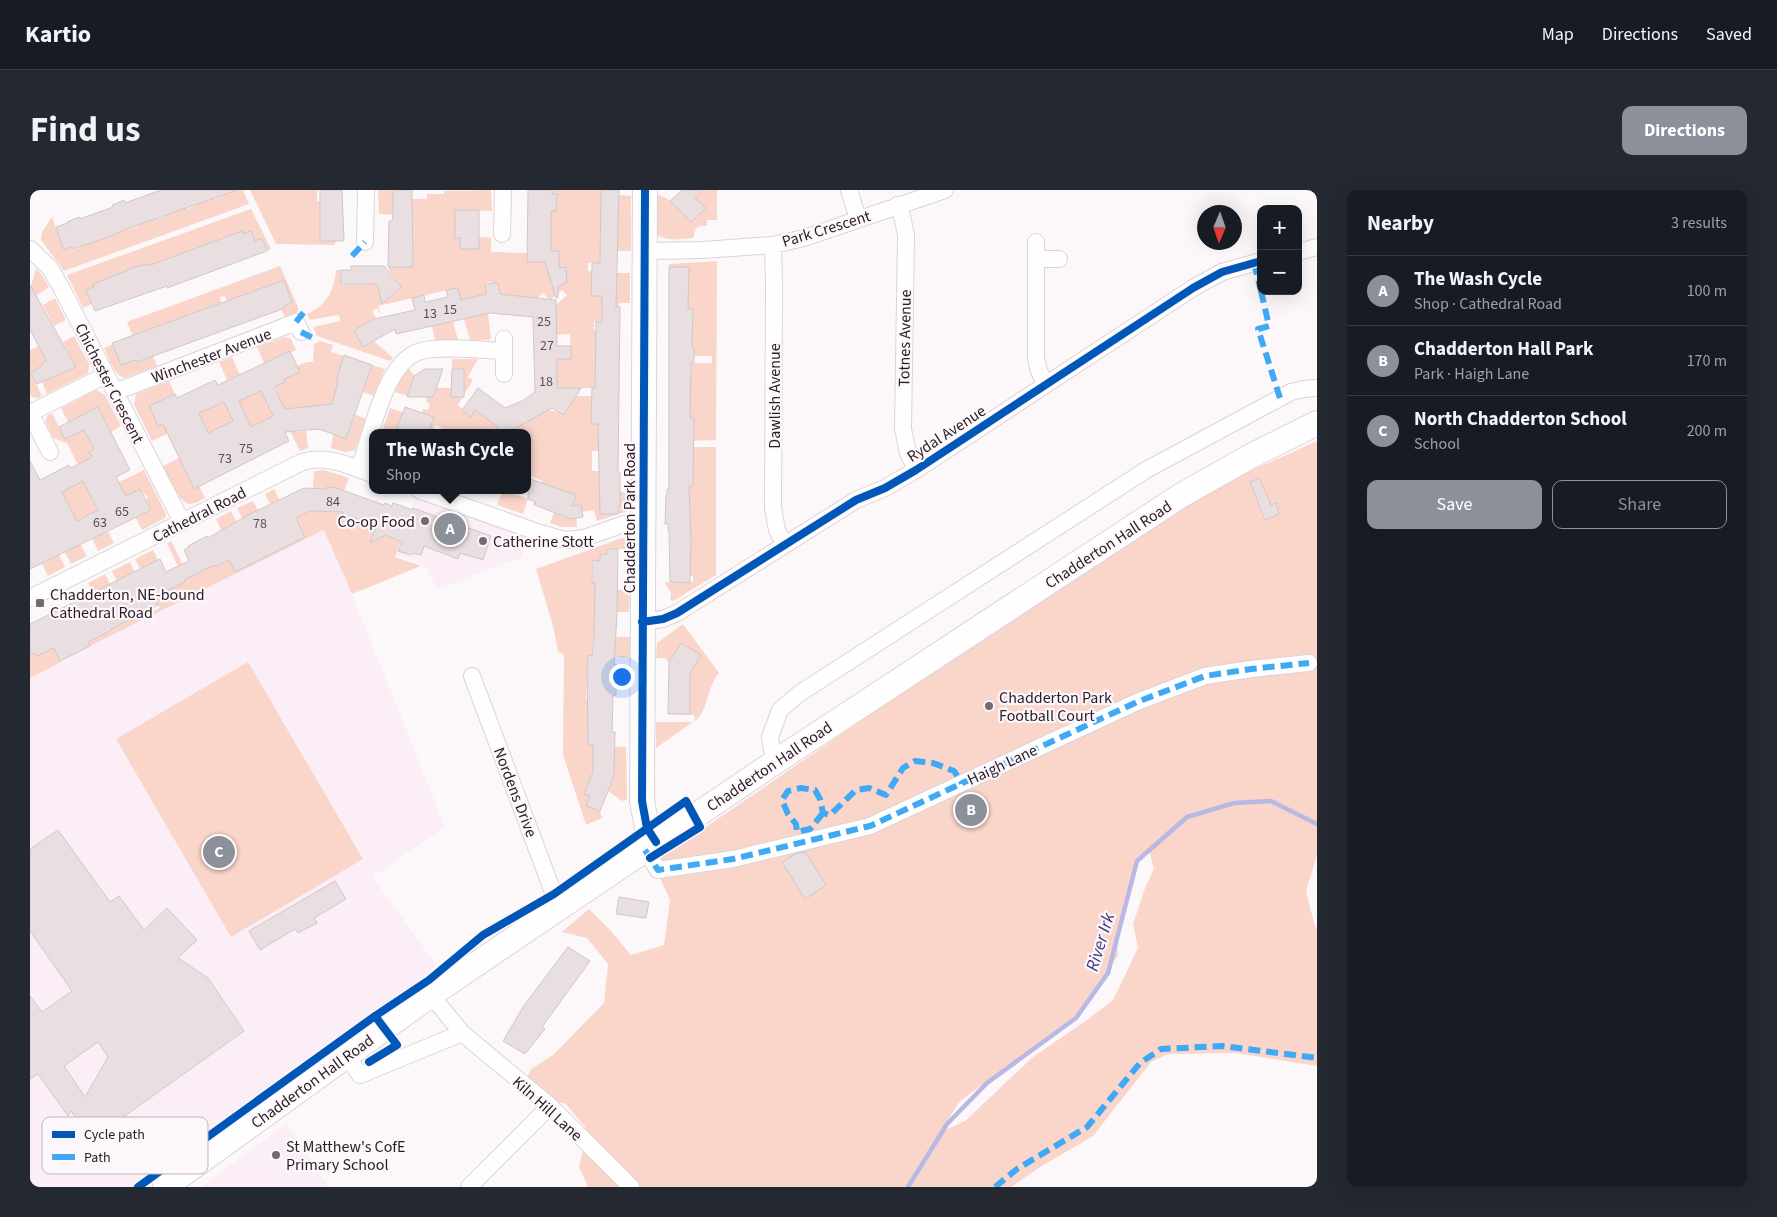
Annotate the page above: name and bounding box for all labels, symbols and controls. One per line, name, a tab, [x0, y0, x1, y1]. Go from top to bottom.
text: Kartio	[25, 17, 91, 52]
text: Map	[1542, 22, 1574, 47]
text: Directions	[1602, 22, 1678, 47]
text: Saved	[1706, 22, 1752, 47]
text: Find us	[30, 105, 140, 155]
button: Directions	[1622, 106, 1747, 155]
street label: Park Crescent	[779, 205, 874, 253]
north arrow	[1197, 205, 1242, 250]
map controls	[1257, 205, 1302, 295]
button: +	[1257, 205, 1302, 250]
text: Nearby	[1367, 208, 1434, 238]
text: 3 results	[1671, 212, 1727, 234]
button: −	[1257, 250, 1302, 295]
text: The Wash Cycle	[1414, 266, 1542, 293]
text: A	[1378, 280, 1388, 302]
text: 100 m	[1687, 280, 1727, 302]
street label: Totnes Avenue	[893, 289, 917, 387]
text: Shop · Cathedral Road	[1414, 293, 1562, 315]
house number: 15	[443, 300, 457, 320]
house number: 13	[423, 304, 437, 324]
house number: 25	[537, 312, 551, 332]
street label: Chichester Crescent	[69, 320, 149, 448]
street label: Winchester Avenue	[148, 323, 275, 389]
house number: 27	[540, 336, 554, 356]
text: Chadderton Hall Park	[1414, 336, 1593, 363]
street label: Dawlish Avenue	[764, 343, 786, 449]
text: B	[1378, 350, 1388, 372]
text: 170 m	[1687, 350, 1727, 372]
text: Park · Haigh Lane	[1414, 363, 1529, 385]
house number: 18	[539, 372, 553, 392]
street label: Rydal Avenue	[903, 400, 990, 468]
text: North Chadderton School	[1414, 406, 1627, 433]
text: C	[1378, 420, 1388, 442]
text: 200 m	[1687, 420, 1727, 442]
popup	[369, 429, 531, 494]
text: School	[1414, 433, 1460, 455]
text: The Wash Cycle	[386, 437, 514, 464]
house number: 75	[239, 439, 253, 459]
street label: Chadderton Park Road	[619, 443, 641, 593]
house number: 73	[218, 449, 232, 469]
text: Shop	[386, 464, 421, 486]
button: Save	[1367, 480, 1542, 529]
button: Share	[1552, 480, 1727, 529]
street label: Cathedral Road	[149, 482, 250, 548]
house number: 84	[326, 492, 340, 512]
street label: Chadderton Hall Road	[1041, 496, 1176, 594]
house number: 65	[115, 502, 129, 522]
pin: A	[434, 510, 466, 548]
place label: Co-op Food	[337, 511, 415, 533]
house number: 63	[93, 513, 107, 533]
house number: 78	[253, 514, 267, 534]
marker: Co-op Food	[419, 515, 431, 527]
place label: Catherine Stott	[493, 531, 594, 553]
marker: Catherine Stott	[477, 535, 489, 547]
place label: Chadderton, NE-bound Cathedral Road	[50, 584, 205, 624]
marker: Chadderton, NE-bound Cathedral Road	[34, 597, 46, 609]
your location	[609, 664, 635, 690]
place label: Chadderton Park Football Court	[999, 687, 1112, 727]
marker: Chadderton Park Football Court	[983, 700, 995, 712]
street label: Chadderton Hall Road	[702, 717, 837, 817]
street label: Haigh Lane	[964, 739, 1041, 791]
street label: Nordens Drive	[488, 744, 542, 840]
pin: B	[955, 791, 987, 829]
pin: C	[203, 833, 235, 871]
water label: River Irk	[1080, 909, 1121, 974]
street label: Chadderton Hall Road	[247, 1030, 379, 1134]
street label: Kiln Hill Lane	[507, 1071, 587, 1146]
legend	[42, 1117, 208, 1174]
text: Cycle path	[84, 1125, 145, 1145]
place label: St Matthew's CofE Primary School	[286, 1136, 405, 1176]
text: Path	[84, 1148, 111, 1168]
marker: St Matthew's CofE Primary School	[270, 1149, 282, 1161]

